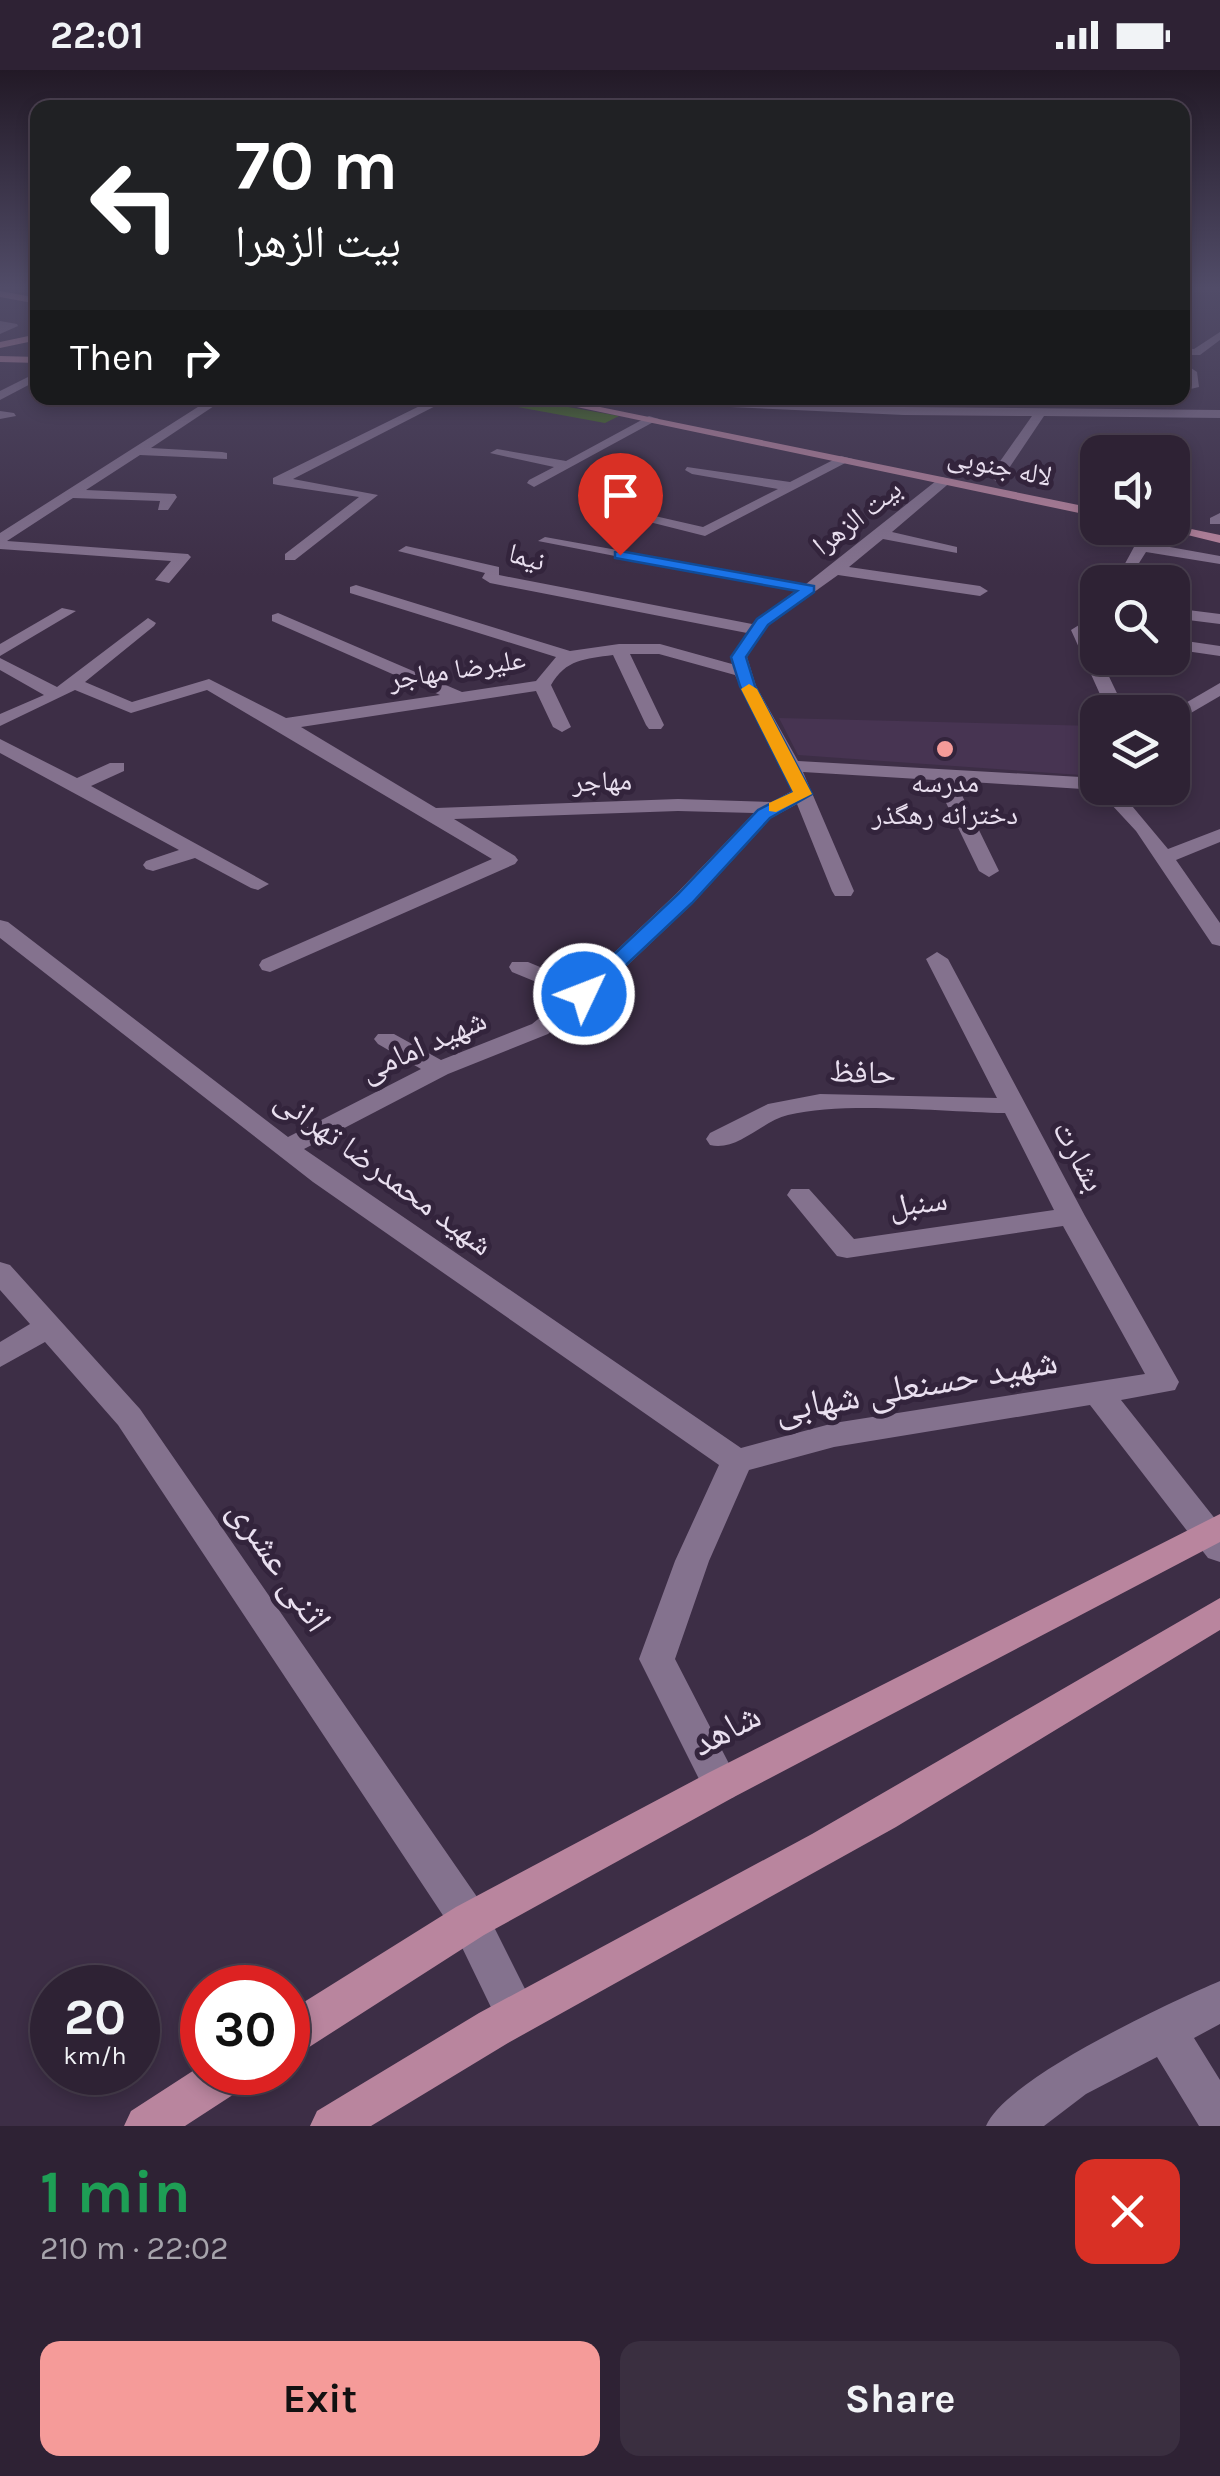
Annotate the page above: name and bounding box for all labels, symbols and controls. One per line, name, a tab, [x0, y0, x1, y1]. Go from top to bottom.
text: 22:01	[50, 13, 144, 58]
text: 70 m	[235, 125, 398, 207]
icon: left	[70, 140, 200, 270]
text: بیت الزهرا	[235, 216, 401, 268]
icon: right	[174, 330, 229, 385]
text: Then	[70, 335, 154, 380]
map controls	[1080, 435, 1190, 805]
button: sound	[1080, 435, 1190, 545]
street label: لاله جنوبی	[945, 439, 1055, 494]
pin	[578, 453, 663, 556]
icon: arrive	[593, 468, 648, 523]
street label: بیت الزهرا	[806, 472, 908, 562]
street label: نیما	[505, 536, 549, 578]
button: search	[1080, 565, 1190, 675]
street label: علیرضا مهاجر	[385, 642, 528, 696]
button: layers	[1080, 695, 1190, 805]
marker: مدرسه دخترانه رهگذر	[934, 738, 956, 760]
street label: مهاجر	[571, 763, 632, 799]
place label: مدرسه دخترانه رهگذر	[871, 766, 1018, 831]
position arrow	[532, 942, 636, 1046]
street label: شهید امامی	[354, 1001, 492, 1090]
street label: حافظ	[829, 1052, 897, 1092]
street label: شهید محمدرضا تهرانی	[268, 1081, 500, 1264]
street label: بشارت	[1045, 1114, 1113, 1198]
street label: سنبل	[886, 1181, 950, 1226]
street label: شهید حسنعلی شهابی	[771, 1338, 1061, 1432]
street label: اثنی عشری	[219, 1490, 341, 1640]
street label: شاهد	[684, 1692, 768, 1766]
speed limit sign: 30	[180, 1965, 310, 2095]
text: 20	[64, 1988, 126, 2047]
text: km/h	[63, 2041, 127, 2070]
text: 1 min	[40, 2157, 191, 2227]
button: close	[1075, 2159, 1180, 2264]
text: 210 m · 22:02	[40, 2230, 229, 2267]
button: Exit	[40, 2341, 600, 2456]
button: Share	[620, 2341, 1180, 2456]

